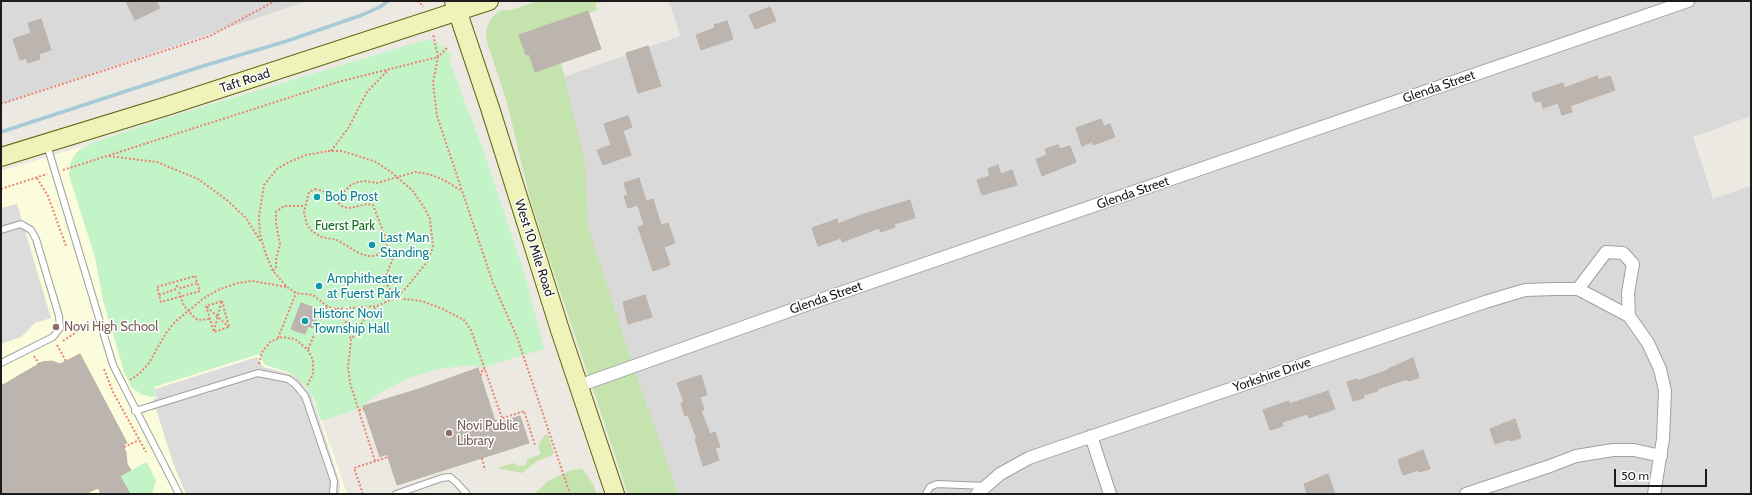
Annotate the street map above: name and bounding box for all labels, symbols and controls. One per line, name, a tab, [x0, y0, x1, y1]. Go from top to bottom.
street label: Taft Road	[218, 66, 272, 96]
street label: Glenda Street	[1401, 67, 1477, 107]
street label: Glenda Street	[1095, 173, 1171, 213]
place label: Bob Prost	[325, 189, 378, 205]
marker: Bob Prost	[312, 192, 322, 202]
street label: West 10 Mile Road	[511, 197, 557, 299]
park label: Fuerst Park	[315, 218, 375, 234]
place label: Last Man Standing	[380, 230, 429, 261]
marker: Last Man Standing	[367, 240, 377, 250]
place label: Amphitheater at Fuerst Park	[327, 271, 403, 302]
street label: Glenda Street	[788, 278, 864, 318]
marker: Amphitheater at Fuerst Park	[314, 281, 324, 291]
place label: Historic Novi Township Hall	[313, 306, 389, 337]
marker: Historic Novi Township Hall	[300, 316, 310, 326]
place label: Novi High School	[64, 319, 158, 335]
marker: Novi High School	[51, 322, 61, 332]
street label: Yorkshire Drive	[1231, 354, 1313, 396]
place label: Novi Public Library	[457, 418, 518, 449]
marker: Novi Public Library	[444, 428, 454, 438]
scale bar	[1616, 461, 1709, 487]
text: 50 m	[1621, 468, 1649, 483]

